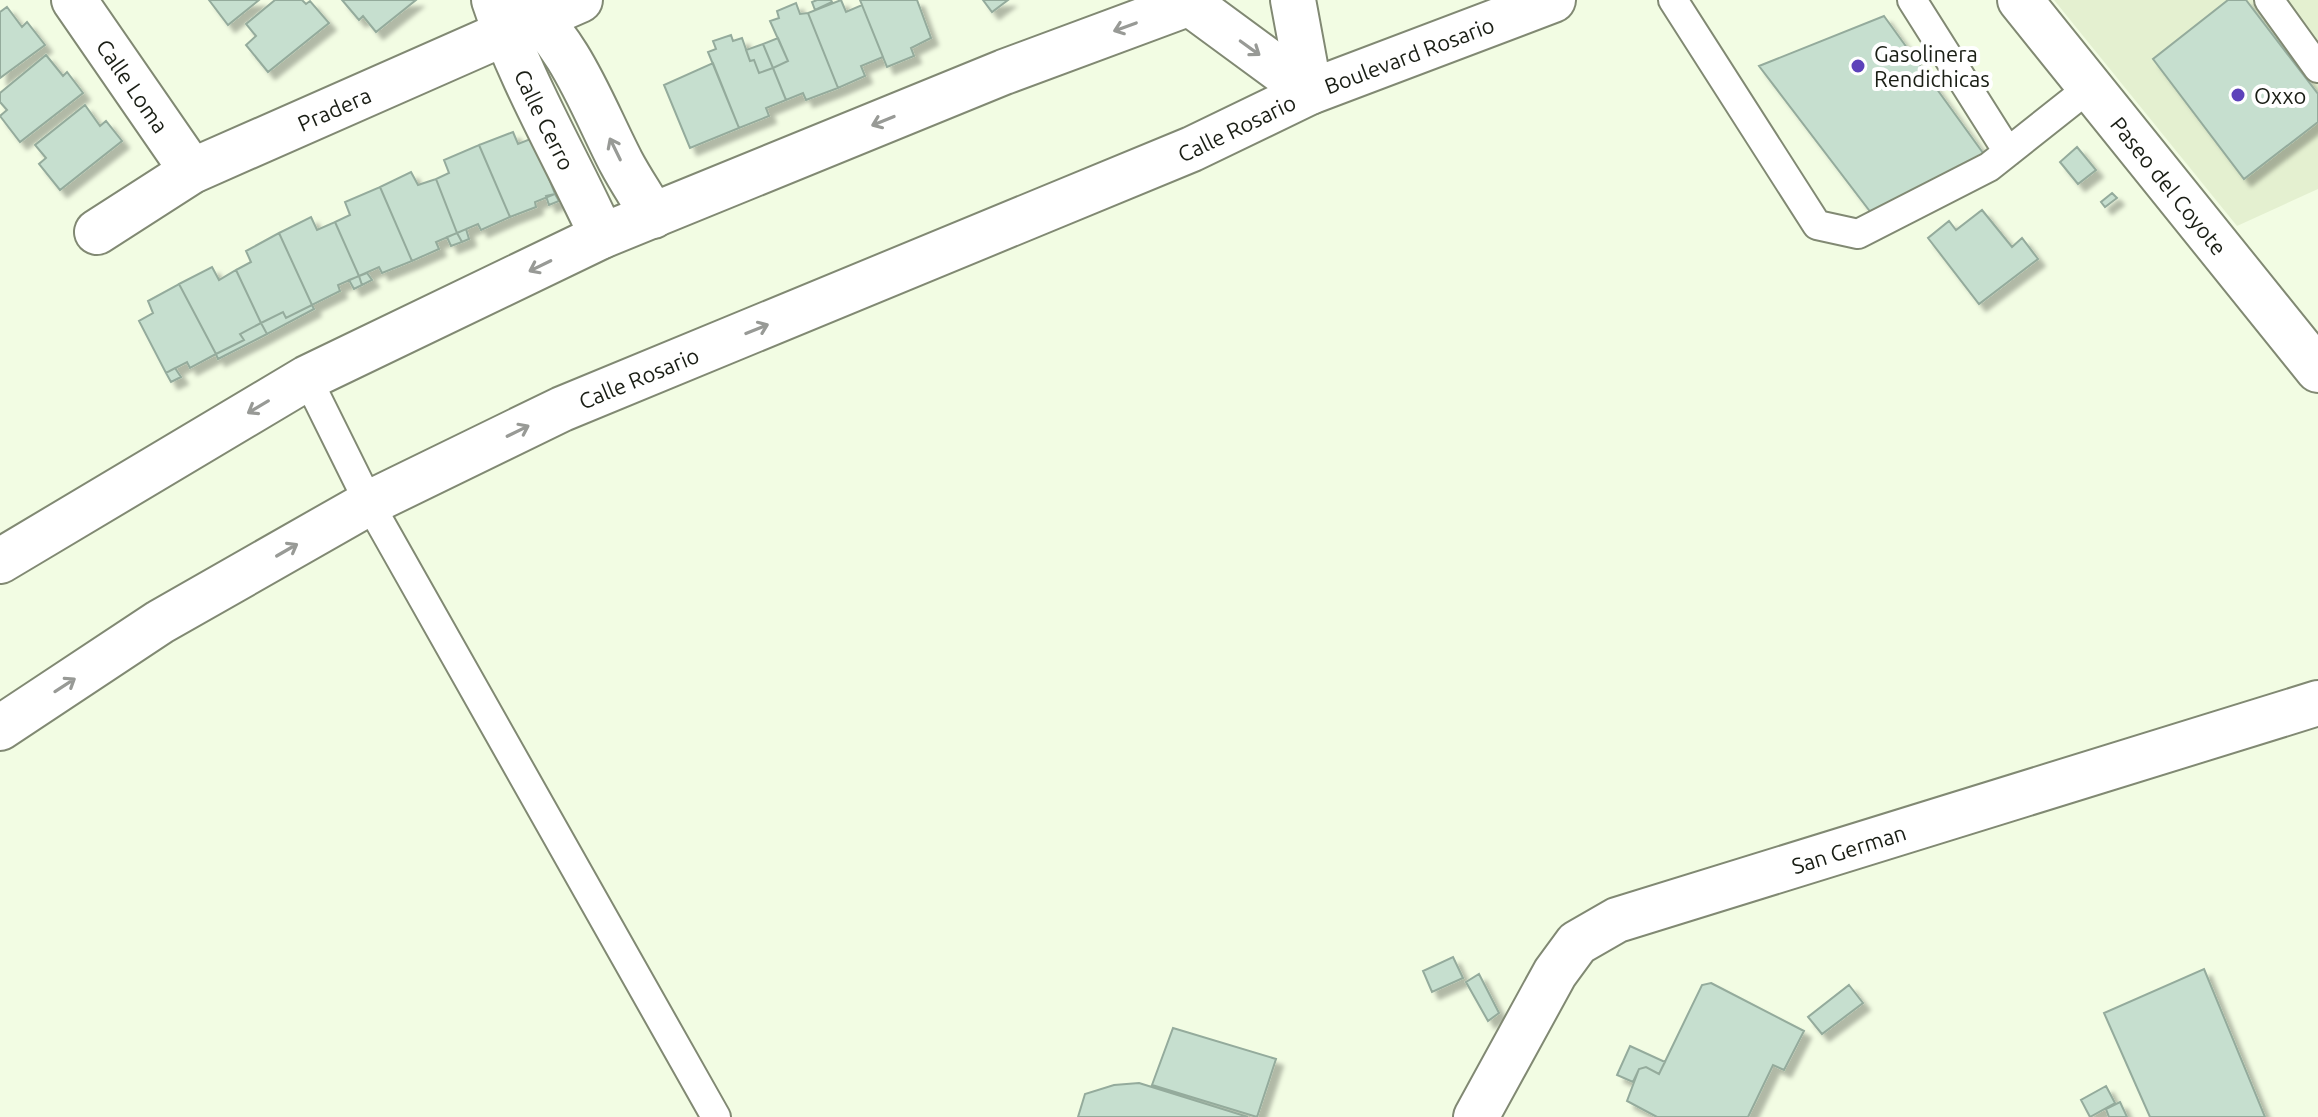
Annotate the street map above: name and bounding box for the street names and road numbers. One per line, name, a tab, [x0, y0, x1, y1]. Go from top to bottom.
street label: Boulevard Rosario	[1321, 11, 1497, 98]
street label: Calle Loma	[92, 34, 174, 137]
street label: Calle Cerro	[510, 65, 580, 174]
street label: Pradera	[293, 81, 374, 136]
street label: Calle Rosario	[1174, 89, 1299, 166]
street label: Paseo del Coyote	[2106, 111, 2232, 260]
street label: Calle Rosario	[575, 341, 702, 413]
street label: San German	[1788, 819, 1909, 878]

